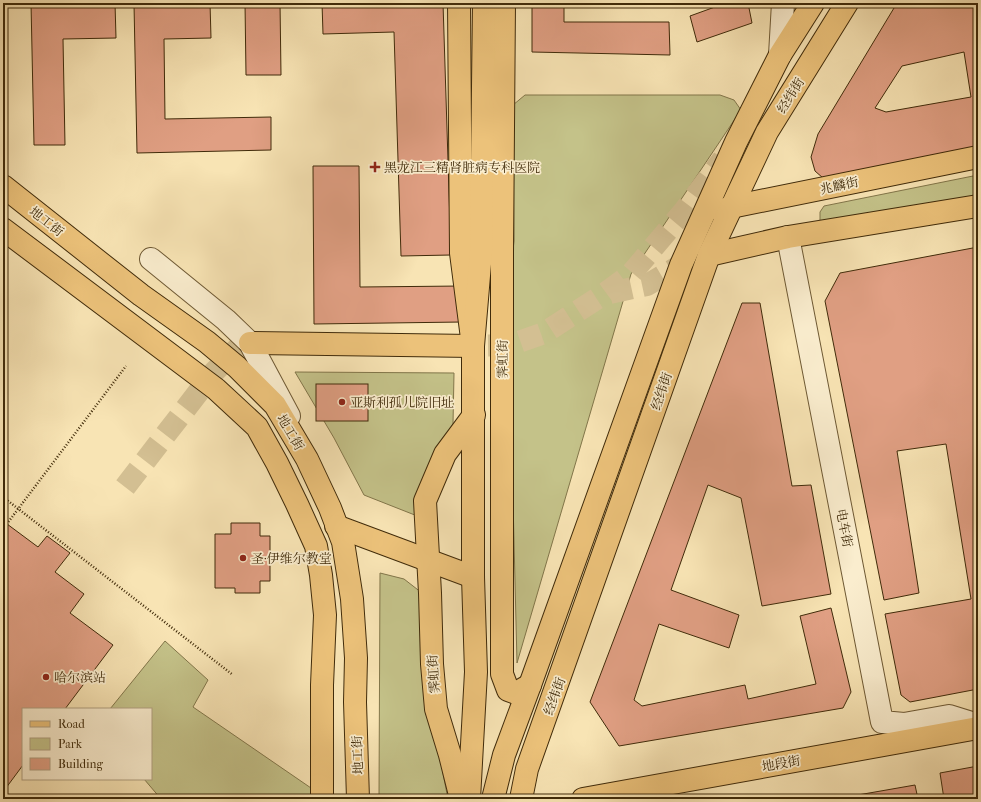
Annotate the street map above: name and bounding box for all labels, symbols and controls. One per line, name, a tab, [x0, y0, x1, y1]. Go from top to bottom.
street label: 经纬街	[774, 75, 807, 116]
place label: 黑龙江三精肾脏病专科医院	[384, 160, 540, 175]
marker: 黑龙江三精肾脏病专科医院	[369, 161, 381, 173]
street label: 兆麟街	[818, 174, 860, 197]
street label: 地工街	[27, 203, 67, 239]
street label: 霁虹街	[495, 339, 510, 379]
street label: 经纬街	[648, 370, 675, 412]
place label: 亚斯利孤儿院旧址	[350, 395, 454, 410]
marker: 亚斯利孤儿院旧址	[337, 397, 347, 407]
street label: 地工街	[274, 412, 307, 453]
street label: 电车街	[833, 508, 856, 549]
place label: 圣·伊维尔教堂	[251, 551, 332, 566]
marker: 圣·伊维尔教堂	[238, 553, 248, 563]
street label: 霁虹街	[425, 654, 442, 694]
place label: 哈尔滨站	[54, 670, 106, 685]
marker: 哈尔滨站	[41, 672, 51, 682]
street label: 经纬街	[541, 675, 568, 717]
legend	[22, 708, 152, 780]
text: Road	[58, 717, 85, 731]
street label: 地工街	[349, 735, 366, 775]
text: Park	[58, 737, 83, 751]
street label: 地段街	[761, 753, 802, 774]
text: Building	[58, 757, 103, 771]

